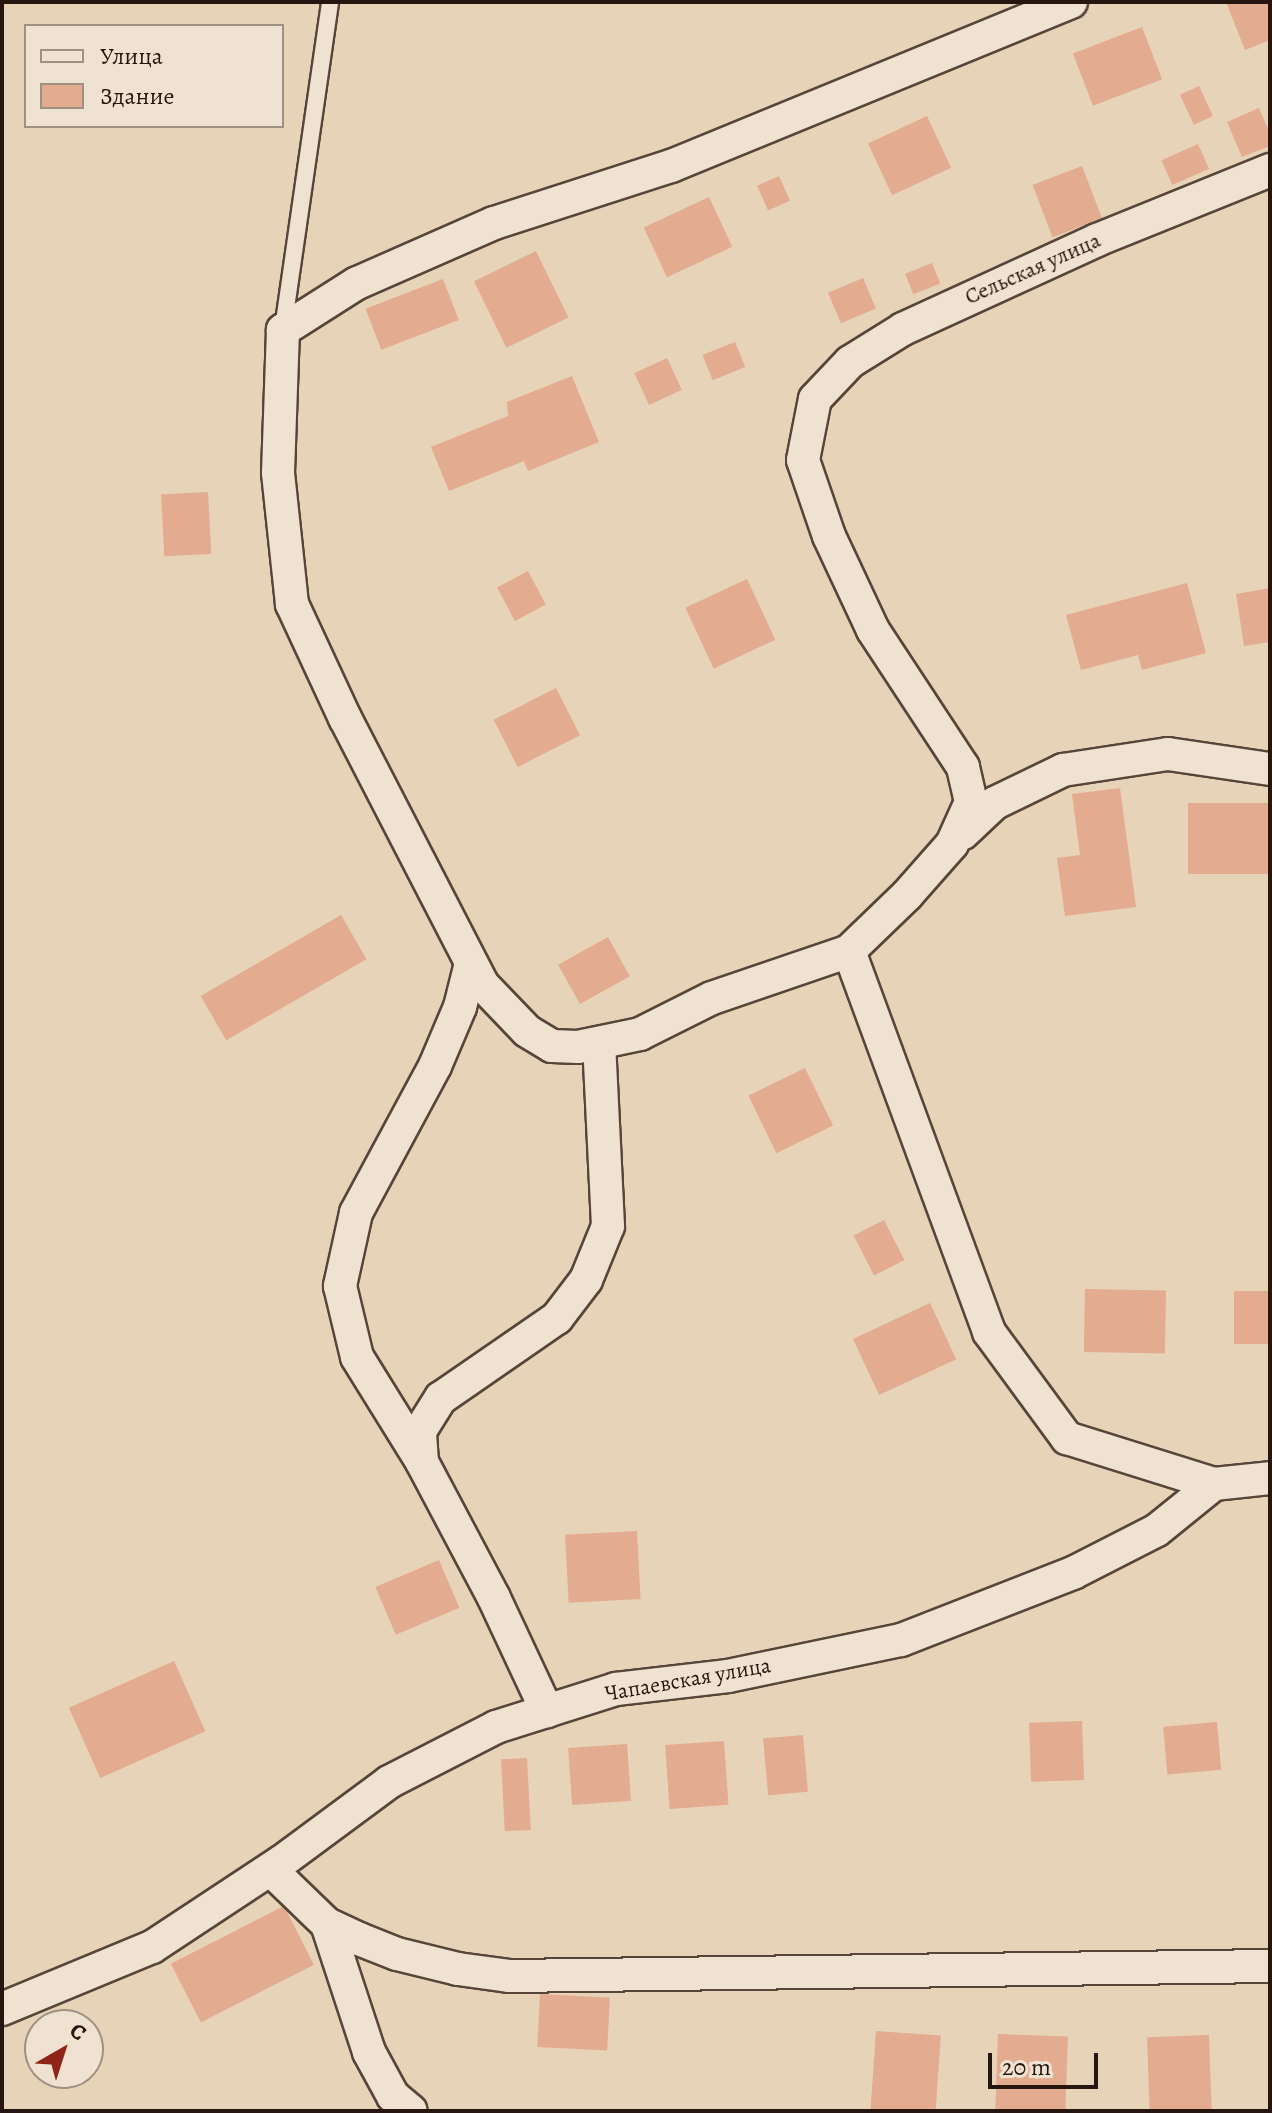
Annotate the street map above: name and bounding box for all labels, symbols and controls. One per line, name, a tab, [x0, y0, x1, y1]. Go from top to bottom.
legend	[24, 24, 284, 128]
text: Улица	[100, 40, 163, 72]
text: Здание	[100, 80, 175, 112]
street label: Сельская улица	[961, 227, 1105, 311]
street label: Чапаевская улица	[603, 1652, 773, 1708]
north arrow	[24, 2009, 104, 2089]
text: С	[63, 2016, 93, 2048]
scale bar	[992, 2037, 1102, 2087]
text: 20 m	[1002, 2051, 1051, 2083]

